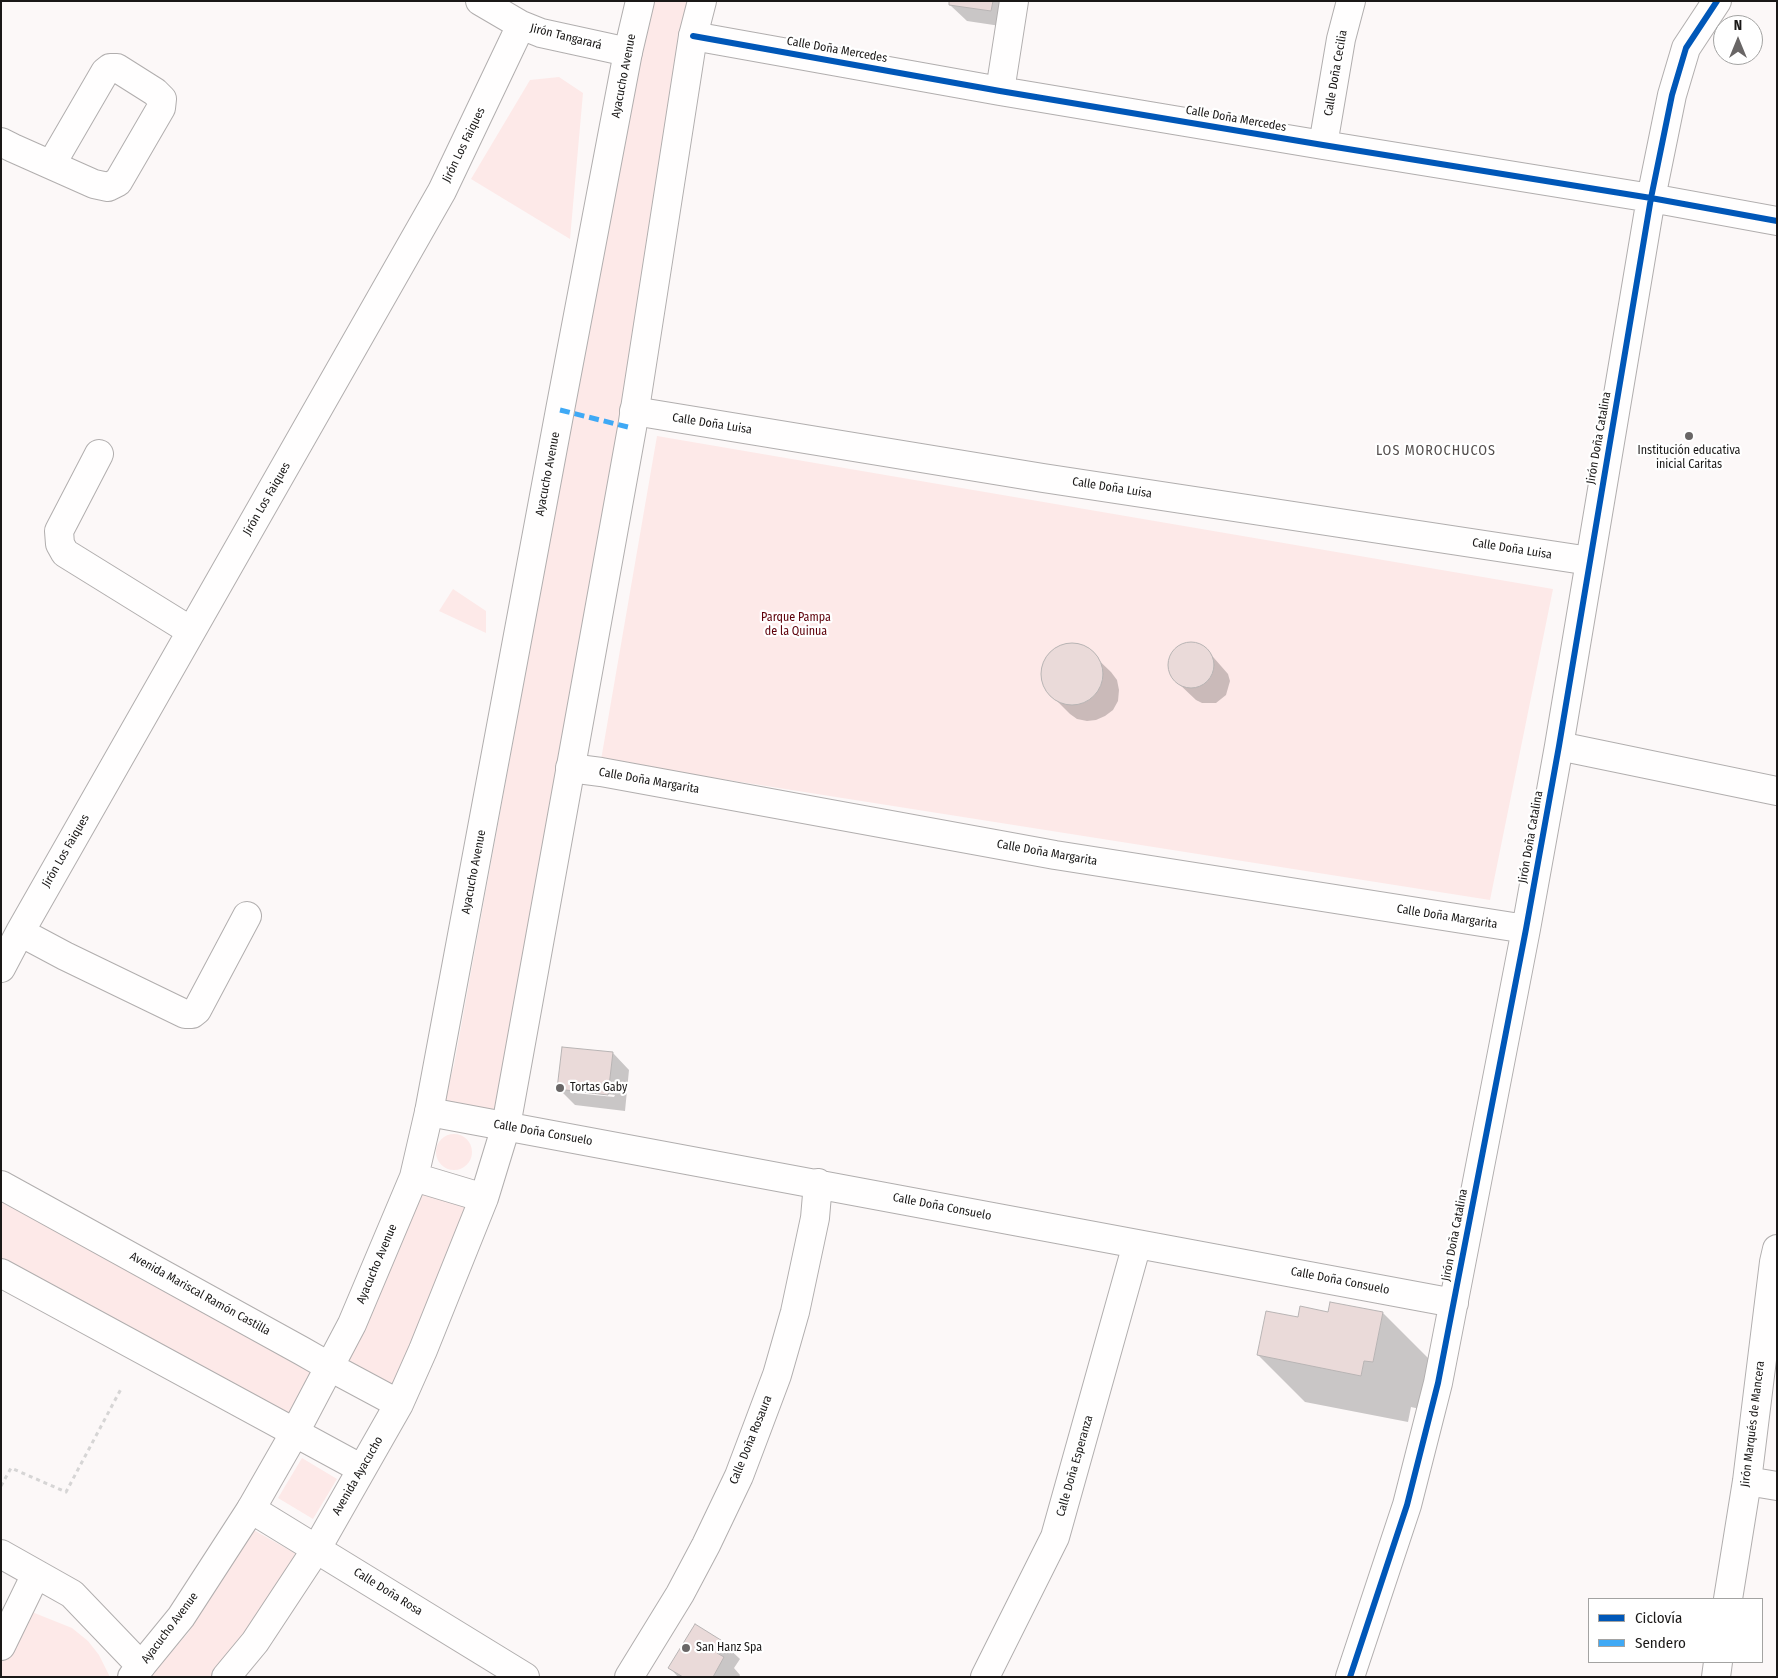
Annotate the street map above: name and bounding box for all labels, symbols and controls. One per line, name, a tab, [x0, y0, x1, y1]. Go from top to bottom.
north arrow	[1713, 15, 1763, 65]
text: N	[1734, 17, 1742, 34]
street label: Jirón Tangarará	[529, 21, 603, 53]
street label: Calle Doña Cecilia	[1321, 29, 1351, 117]
street label: Ayacucho Avenue	[609, 33, 639, 119]
street label: Calle Doña Mercedes	[786, 34, 888, 66]
street label: Calle Doña Mercedes	[1185, 103, 1287, 135]
street label: Jirón Los Faiques	[440, 105, 488, 185]
street label: Jirón Doña Catalina	[1584, 391, 1614, 485]
street label: Calle Doña Luisa	[671, 411, 753, 437]
marker: Institución educativa inicial Caritas	[1683, 430, 1695, 442]
street label: Ayacucho Avenue	[533, 431, 563, 517]
district label: LOS MOROCHUCOS	[1374, 443, 1498, 459]
place label: Institución educativa inicial Caritas	[1638, 444, 1740, 472]
street label: Jirón Los Faiques	[240, 460, 294, 538]
street label: Calle Doña Luisa	[1071, 475, 1153, 501]
street label: Calle Doña Luisa	[1471, 536, 1553, 562]
park label: Parque Pampa de la Quinua	[761, 611, 831, 639]
street label: Calle Doña Margarita	[598, 765, 700, 797]
street label: Jirón Doña Catalina	[1516, 790, 1546, 884]
street label: Jirón Los Faiques	[39, 812, 93, 890]
street label: Ayacucho Avenue	[459, 829, 489, 915]
street label: Calle Doña Margarita	[996, 837, 1098, 869]
street label: Calle Doña Margarita	[1396, 902, 1498, 932]
place label: Tortas Gaby	[570, 1081, 627, 1095]
marker: Tortas Gaby	[554, 1082, 566, 1094]
street label: Calle Doña Consuelo	[492, 1117, 594, 1149]
street label: Jirón Doña Catalina	[1439, 1188, 1471, 1282]
street label: Calle Doña Consuelo	[891, 1190, 993, 1224]
street label: Ayacucho Avenue	[354, 1222, 400, 1306]
street label: Avenida Mariscal Ramón Castilla	[127, 1249, 273, 1339]
street label: Calle Doña Consuelo	[1289, 1264, 1391, 1298]
street label: Jirón Marqués de Mancera	[1738, 1360, 1768, 1488]
street label: Calle Doña Rosaura	[727, 1393, 775, 1487]
street label: Calle Doña Esperanza	[1054, 1414, 1096, 1518]
street label: Avenida Ayacucho	[330, 1434, 386, 1518]
street label: Calle Doña Rosa	[351, 1565, 425, 1619]
street label: Ayacucho Avenue	[139, 1590, 201, 1666]
legend	[1588, 1598, 1763, 1663]
text: Ciclovía	[1635, 1609, 1682, 1627]
text: Sendero	[1635, 1634, 1686, 1652]
place label: San Hanz Spa	[696, 1641, 762, 1655]
marker: San Hanz Spa	[680, 1642, 692, 1654]

